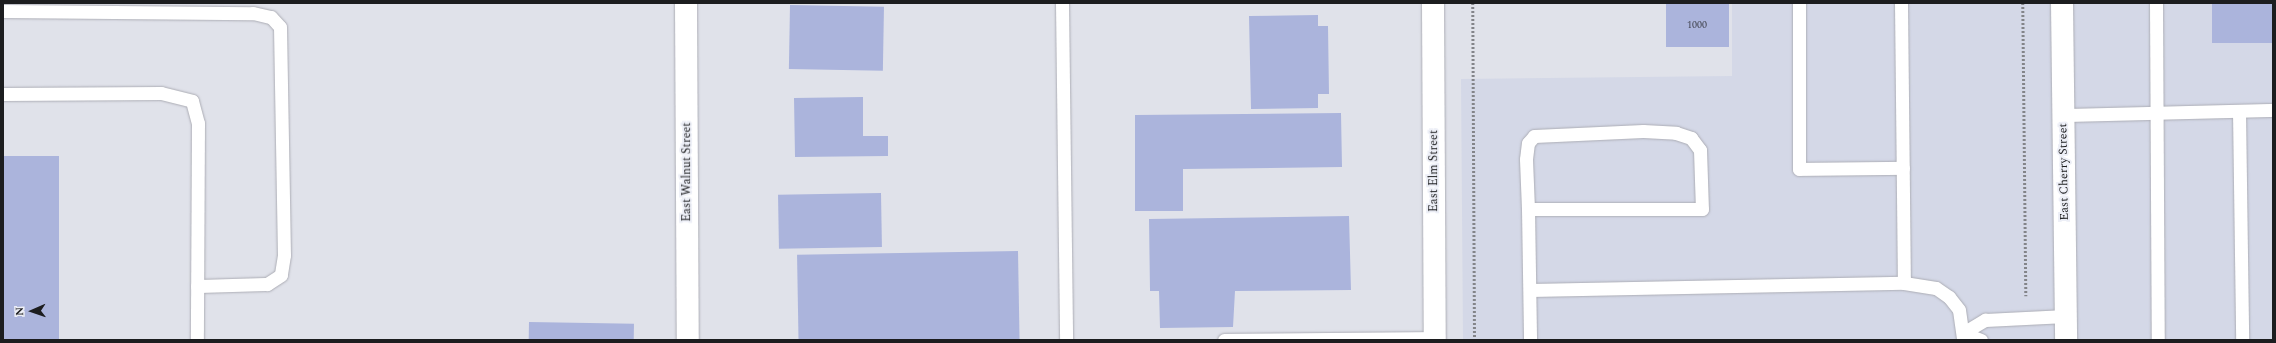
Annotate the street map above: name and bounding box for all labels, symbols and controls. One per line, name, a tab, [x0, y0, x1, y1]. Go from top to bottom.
house number: 1000	[1687, 20, 1707, 32]
street label: East Walnut Street	[680, 122, 694, 222]
street label: East Cherry Street	[2056, 123, 2072, 221]
street label: East Elm Street	[1427, 130, 1441, 212]
north arrow	[12, 291, 52, 331]
text: N	[11, 307, 28, 316]

